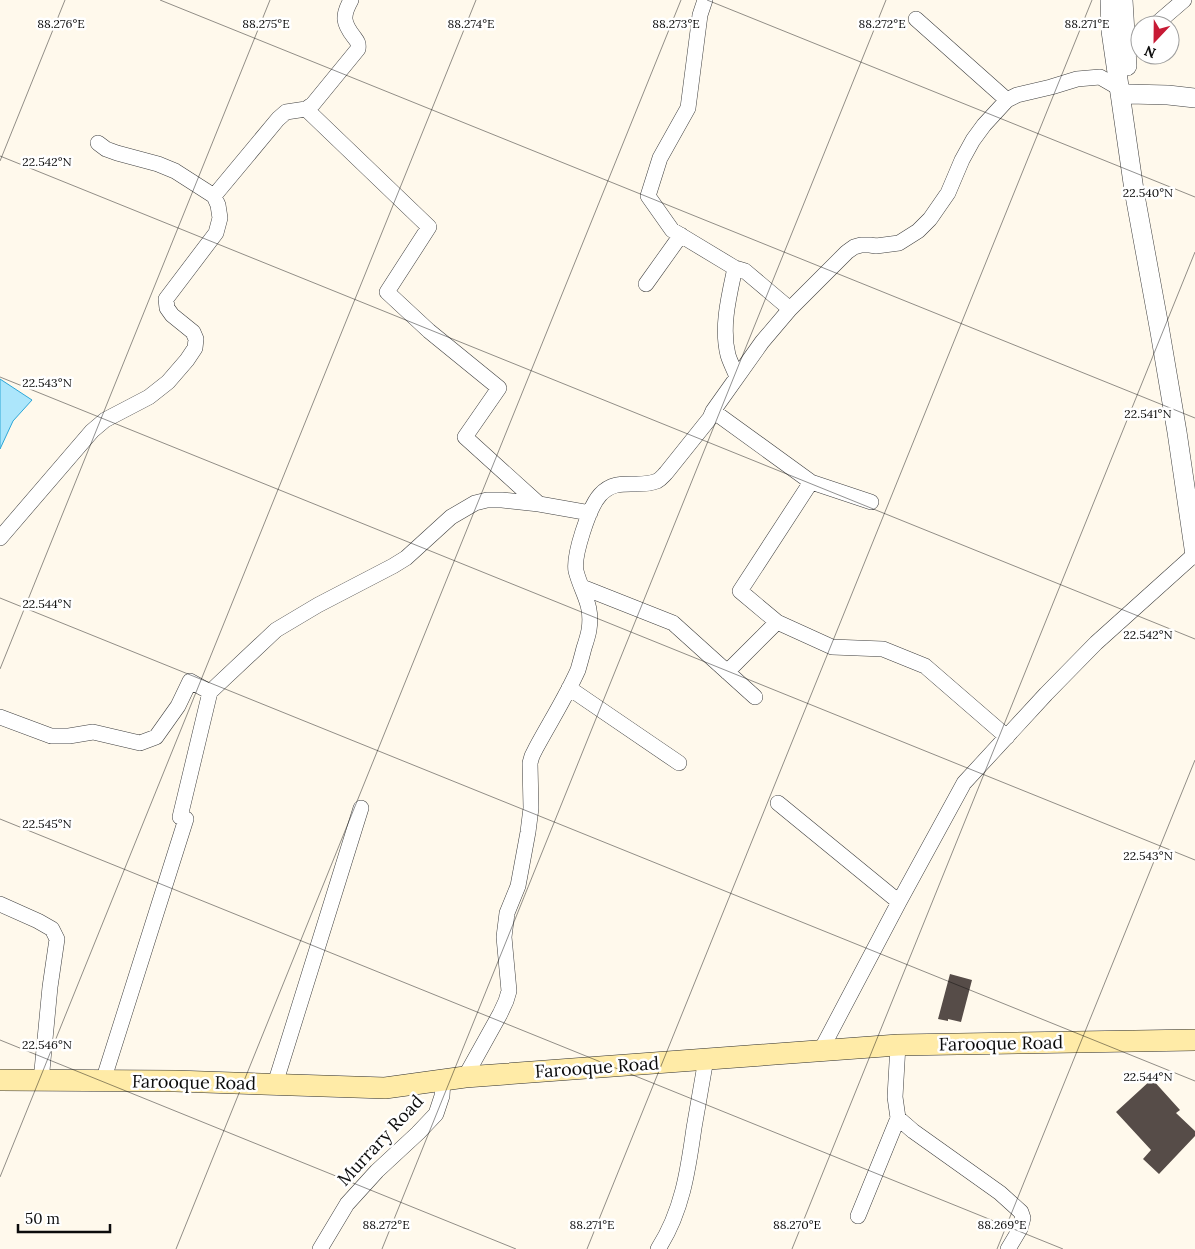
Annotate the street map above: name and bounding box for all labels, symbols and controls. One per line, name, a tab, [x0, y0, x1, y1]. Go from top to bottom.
north arrow	[1130, 15, 1180, 65]
text: 88.276°E	[37, 16, 85, 31]
text: 88.275°E	[242, 16, 290, 31]
text: 88.274°E	[448, 16, 494, 31]
text: 88.273°E	[652, 16, 700, 31]
text: 88.272°E	[858, 16, 906, 31]
text: 88.271°E	[1064, 16, 1110, 31]
text: N	[1142, 42, 1159, 62]
text: 22.542°N	[22, 154, 72, 169]
text: 22.540°N	[1123, 185, 1173, 200]
text: 22.543°N	[22, 375, 72, 390]
text: 22.541°N	[1124, 406, 1172, 421]
text: 22.544°N	[22, 596, 72, 611]
text: 22.542°N	[1123, 627, 1173, 642]
text: 22.545°N	[22, 816, 72, 831]
text: 22.543°N	[1123, 848, 1173, 863]
street label: Farooque Road	[939, 1030, 1064, 1056]
text: 22.546°N	[22, 1037, 72, 1052]
street label: Farooque Road	[534, 1051, 660, 1083]
street label: Farooque Road	[132, 1069, 257, 1095]
text: 22.544°N	[1123, 1069, 1173, 1084]
street label: Murrary Road	[332, 1090, 428, 1190]
scale bar	[18, 1202, 110, 1234]
text: 50 m	[25, 1209, 60, 1228]
text: 88.272°E	[362, 1217, 410, 1232]
text: 88.271°E	[569, 1217, 615, 1232]
text: 88.270°E	[773, 1217, 821, 1232]
text: 88.269°E	[977, 1217, 1027, 1232]

